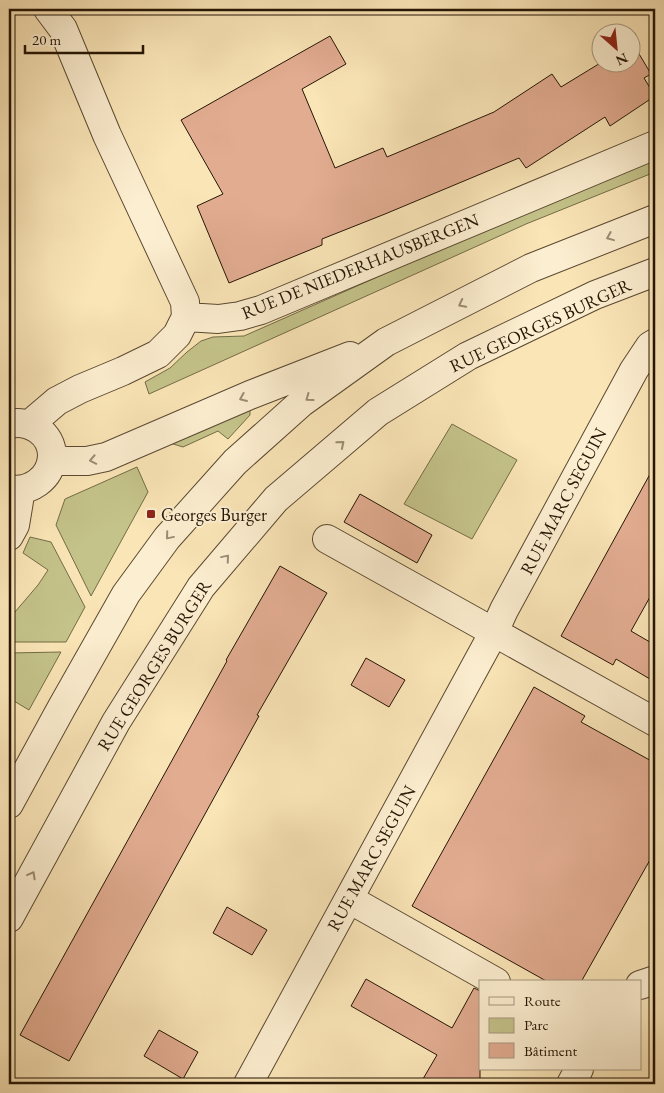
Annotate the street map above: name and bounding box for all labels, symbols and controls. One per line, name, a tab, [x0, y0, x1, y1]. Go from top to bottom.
scale bar	[25, 22, 142, 54]
north arrow	[592, 22, 642, 72]
text: 20 m	[32, 30, 61, 49]
text: N	[612, 49, 631, 70]
street label: RUE DE NIEDERHAUSBERGEN	[238, 207, 483, 324]
one-way arrow	[606, 231, 615, 241]
street label: RUE GEORGES BURGER	[446, 273, 635, 377]
one-way arrow	[458, 298, 467, 308]
one-way arrow	[239, 391, 248, 402]
one-way arrow	[306, 392, 315, 400]
street label: RUE MARC SEGUIN	[515, 423, 612, 578]
one-way arrow	[335, 441, 344, 449]
one-way arrow	[89, 454, 98, 464]
place label: Georges Burger	[161, 503, 267, 526]
marker: Georges Burger	[145, 508, 157, 520]
one-way arrow	[165, 531, 174, 540]
one-way arrow	[220, 554, 229, 563]
street label: RUE GEORGES BURGER	[92, 575, 216, 755]
street label: RUE MARC SEGUIN	[321, 780, 421, 935]
one-way arrow	[26, 871, 36, 880]
legend	[479, 980, 642, 1070]
text: Route	[524, 991, 561, 1010]
text: Parc	[524, 1015, 549, 1034]
text: Bâtiment	[524, 1041, 578, 1060]

